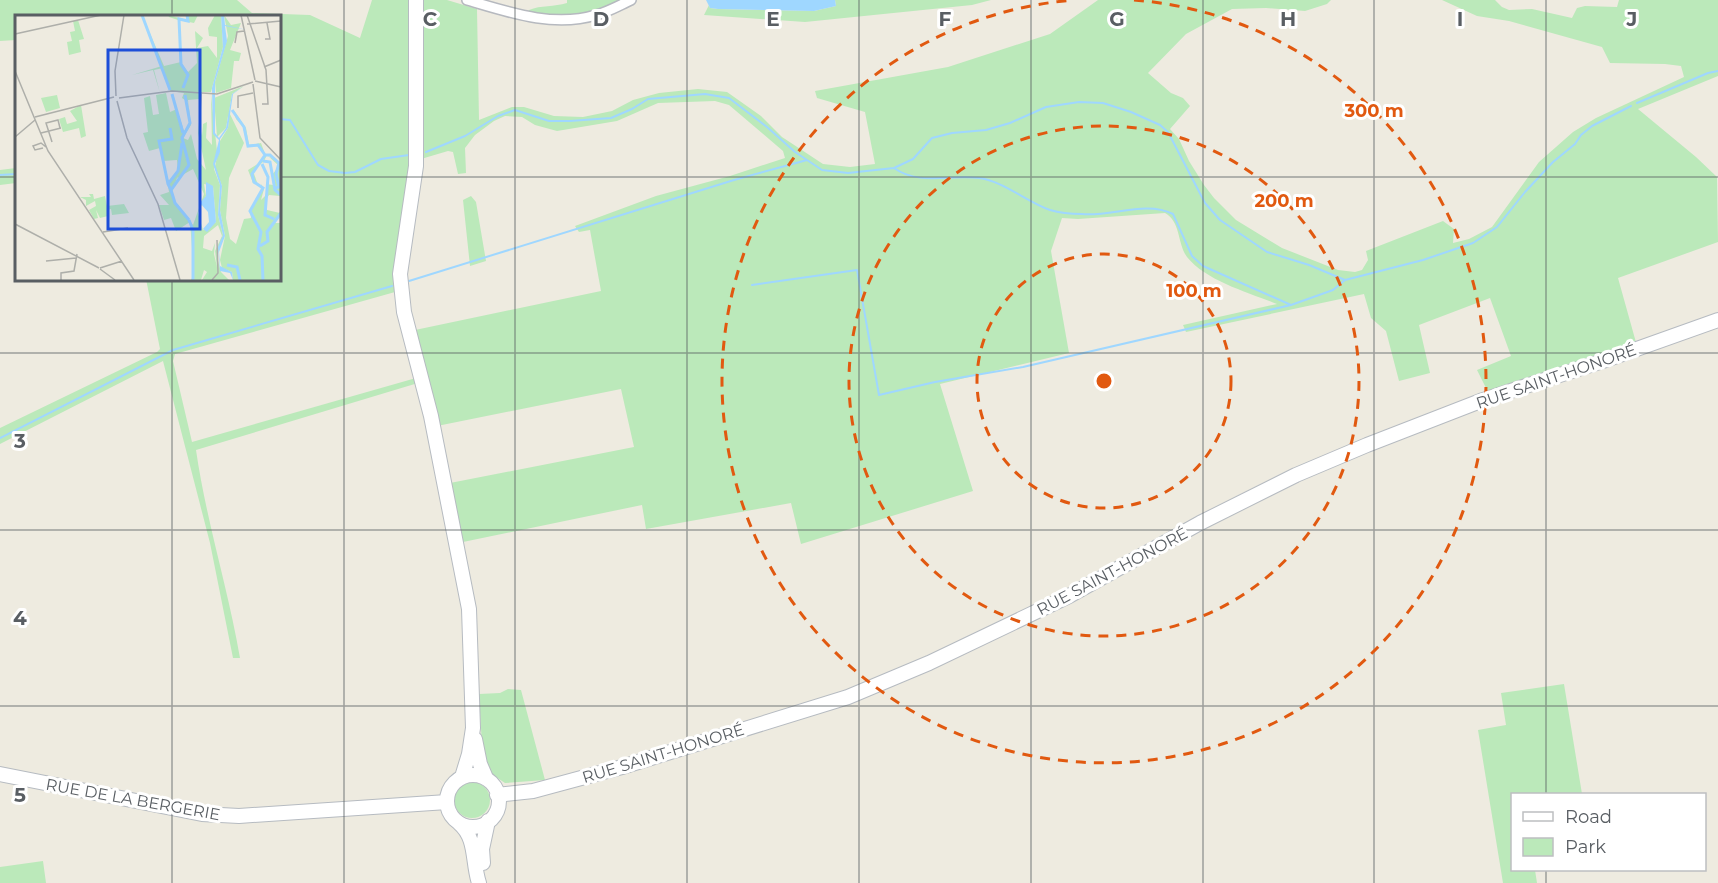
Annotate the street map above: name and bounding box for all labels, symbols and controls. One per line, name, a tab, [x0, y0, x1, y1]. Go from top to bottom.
text: C	[423, 7, 438, 31]
text: D	[593, 7, 609, 31]
text: E	[766, 7, 780, 31]
text: F	[939, 7, 952, 31]
text: G	[1109, 7, 1125, 31]
text: H	[1280, 7, 1296, 31]
text: I	[1457, 7, 1463, 31]
text: J	[1626, 7, 1637, 31]
inset map	[15, 15, 280, 280]
text: 300 m	[1343, 100, 1404, 122]
text: 200 m	[1254, 190, 1314, 212]
text: 100 m	[1166, 280, 1222, 302]
street label: RUE SAINT-HONORÉ	[1474, 340, 1639, 413]
centre of rings	[1094, 371, 1114, 391]
text: 3	[13, 429, 26, 453]
street label: RUE SAINT-HONORÉ	[1034, 524, 1191, 619]
text: 4	[13, 606, 27, 630]
street label: RUE SAINT-HONORÉ	[580, 720, 746, 787]
street label: RUE DE LA BERGERIE	[44, 775, 222, 824]
text: 5	[14, 783, 26, 807]
legend	[1511, 793, 1706, 871]
text: Road	[1565, 806, 1612, 828]
text: Park	[1565, 836, 1606, 858]

